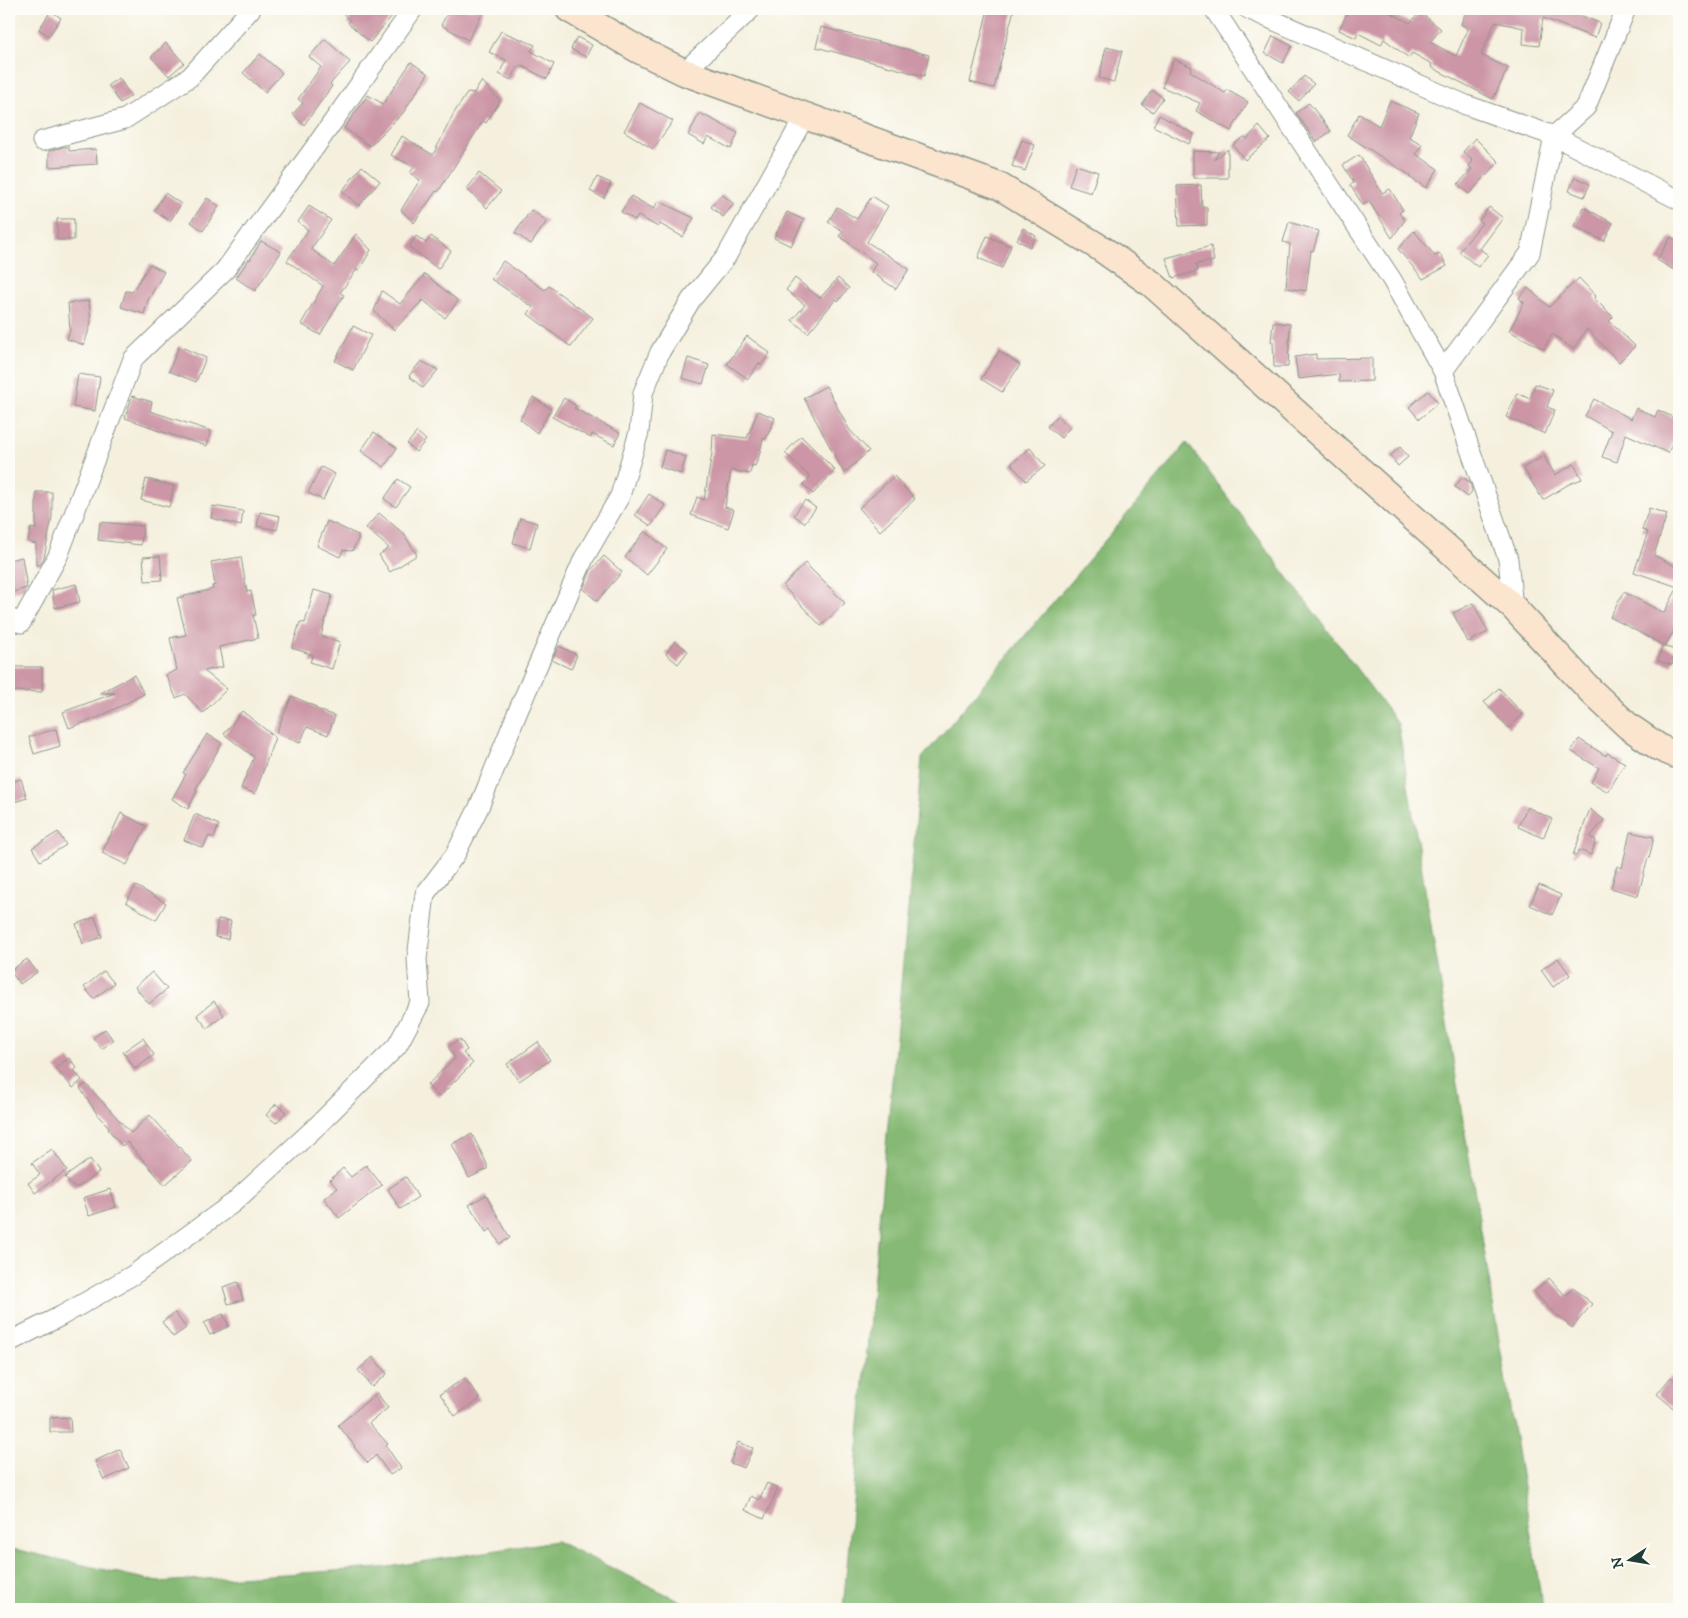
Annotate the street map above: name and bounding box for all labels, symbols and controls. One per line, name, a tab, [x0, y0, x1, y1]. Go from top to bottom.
north arrow	[1606, 1536, 1656, 1586]
text: N	[1608, 1555, 1628, 1570]

